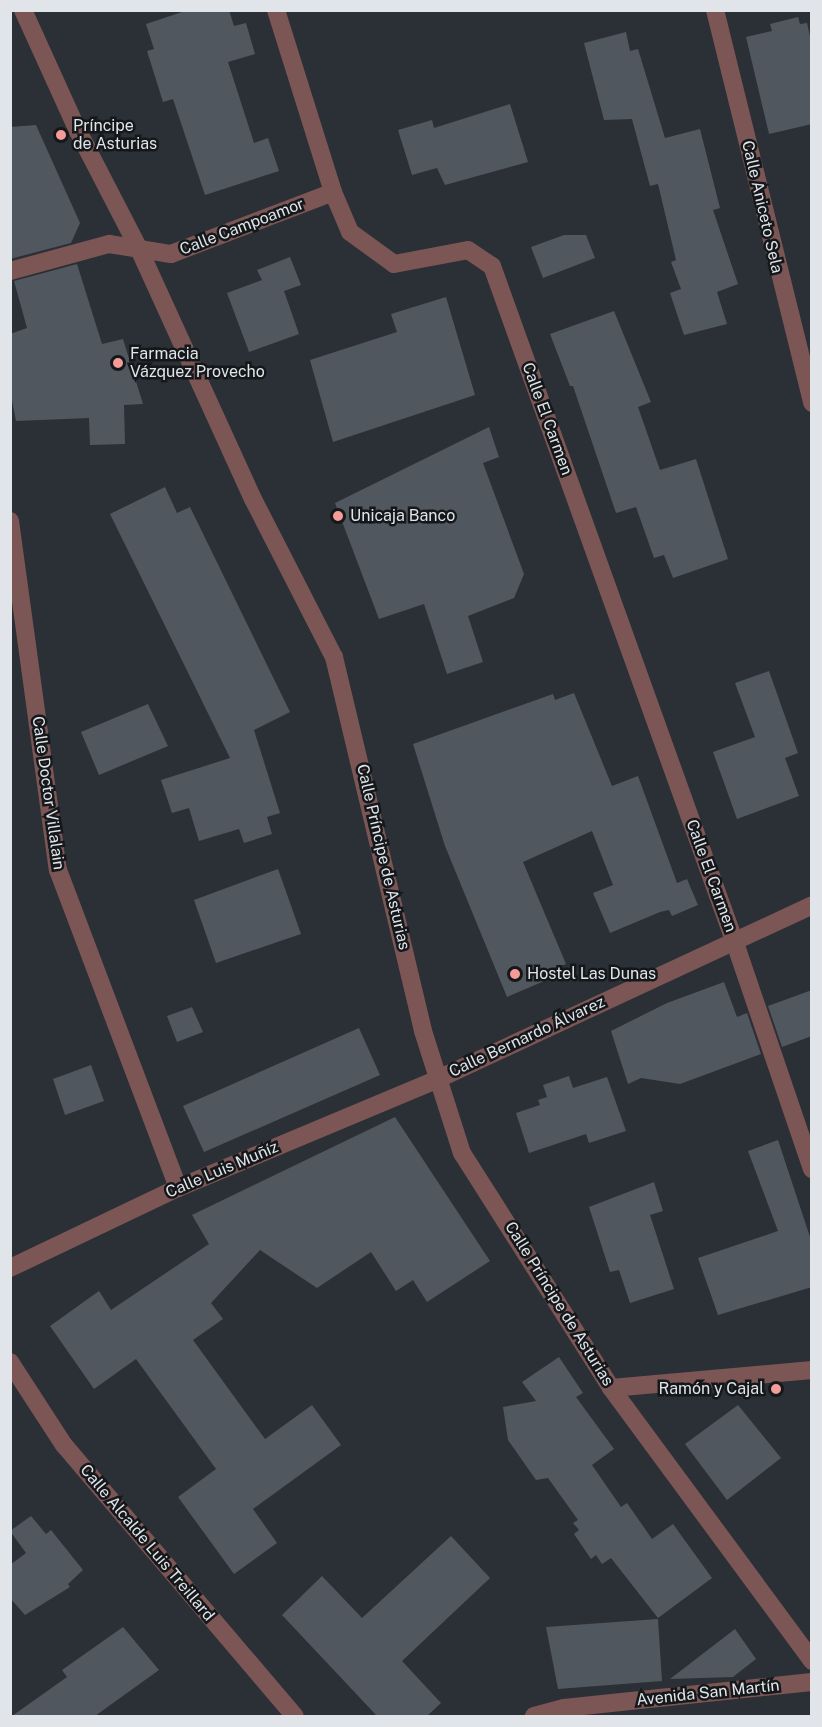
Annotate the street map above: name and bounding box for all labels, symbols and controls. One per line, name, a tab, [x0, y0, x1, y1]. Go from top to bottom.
place label: Príncipe de Asturias	[73, 116, 157, 154]
marker: Príncipe de Asturias	[54, 128, 68, 142]
street label: Calle Aniceto Sela	[737, 139, 787, 275]
street label: Calle Campoamor	[177, 194, 307, 260]
place label: Farmacia Vázquez Provecho	[130, 344, 265, 382]
marker: Farmacia Vázquez Provecho	[111, 356, 125, 370]
street label: Calle El Carmen	[518, 360, 576, 478]
place label: Unicaja Banco	[350, 506, 455, 526]
marker: Unicaja Banco	[331, 509, 345, 523]
street label: Calle Doctor Villalain	[28, 715, 68, 871]
street label: Calle Príncipe de Asturias	[352, 762, 414, 952]
street label: Calle El Carmen	[682, 817, 740, 935]
place label: Hostel Las Dunas	[527, 964, 656, 984]
marker: Hostel Las Dunas	[508, 967, 522, 981]
street label: Calle Bernardo Álvarez	[446, 992, 608, 1082]
street label: Calle Luis Muñíz	[163, 1138, 281, 1202]
street label: Calle Príncipe de Asturias	[500, 1218, 618, 1390]
place label: Ramón y Cajal	[658, 1379, 764, 1399]
marker: Ramón y Cajal	[769, 1382, 783, 1396]
street label: Calle Alcalde Luis Treillard	[76, 1461, 218, 1625]
street label: Avenida San Martín	[635, 1676, 781, 1710]

